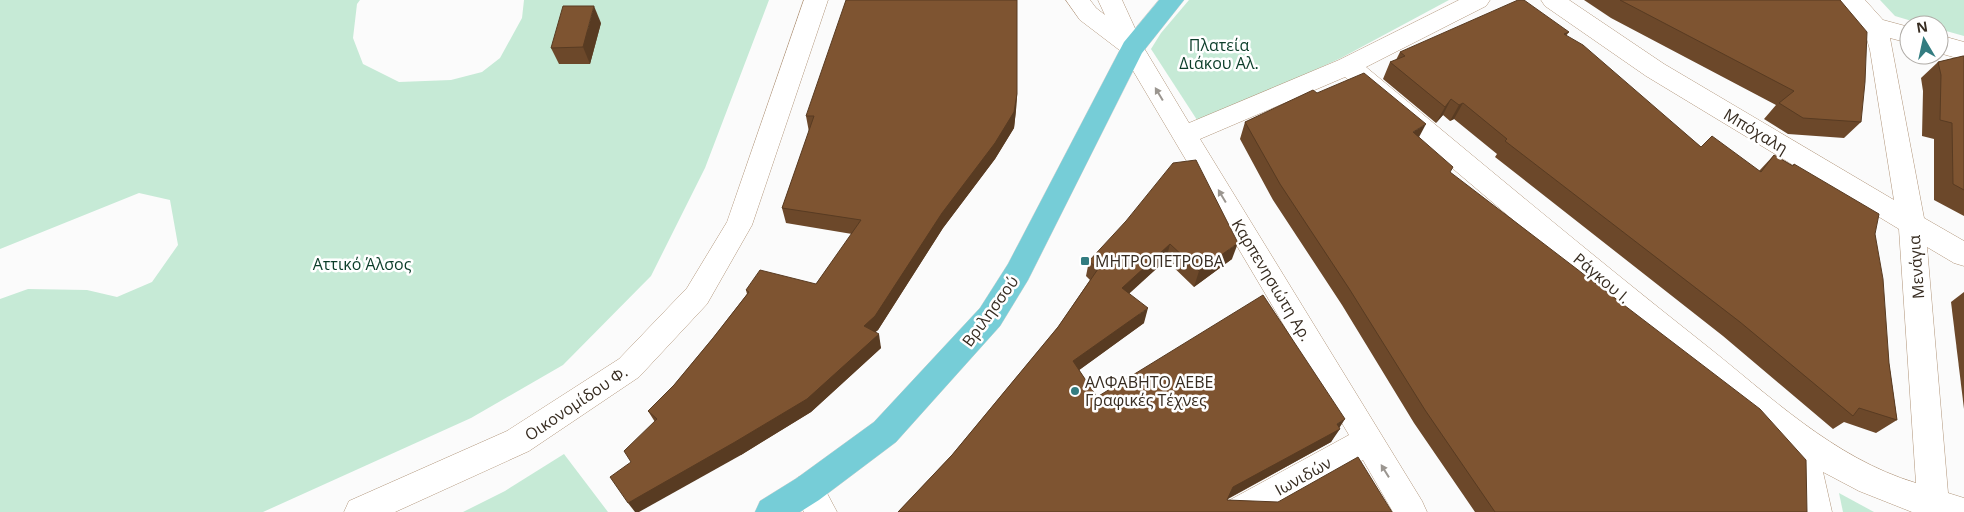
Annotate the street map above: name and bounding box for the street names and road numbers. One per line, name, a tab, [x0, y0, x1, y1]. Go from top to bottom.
street label: Μπόχαλη	[1720, 103, 1792, 159]
street label: Καρπενησιώτη Αρ.	[1227, 215, 1317, 345]
street label: Μενάγια	[1903, 234, 1929, 300]
street label: Ράγκου Ι.	[1569, 248, 1635, 308]
street label: Βριλησσού	[957, 271, 1023, 351]
street label: Οικονομίδου Φ.	[520, 360, 632, 446]
street label: Ιωνιδών	[1271, 451, 1336, 501]

